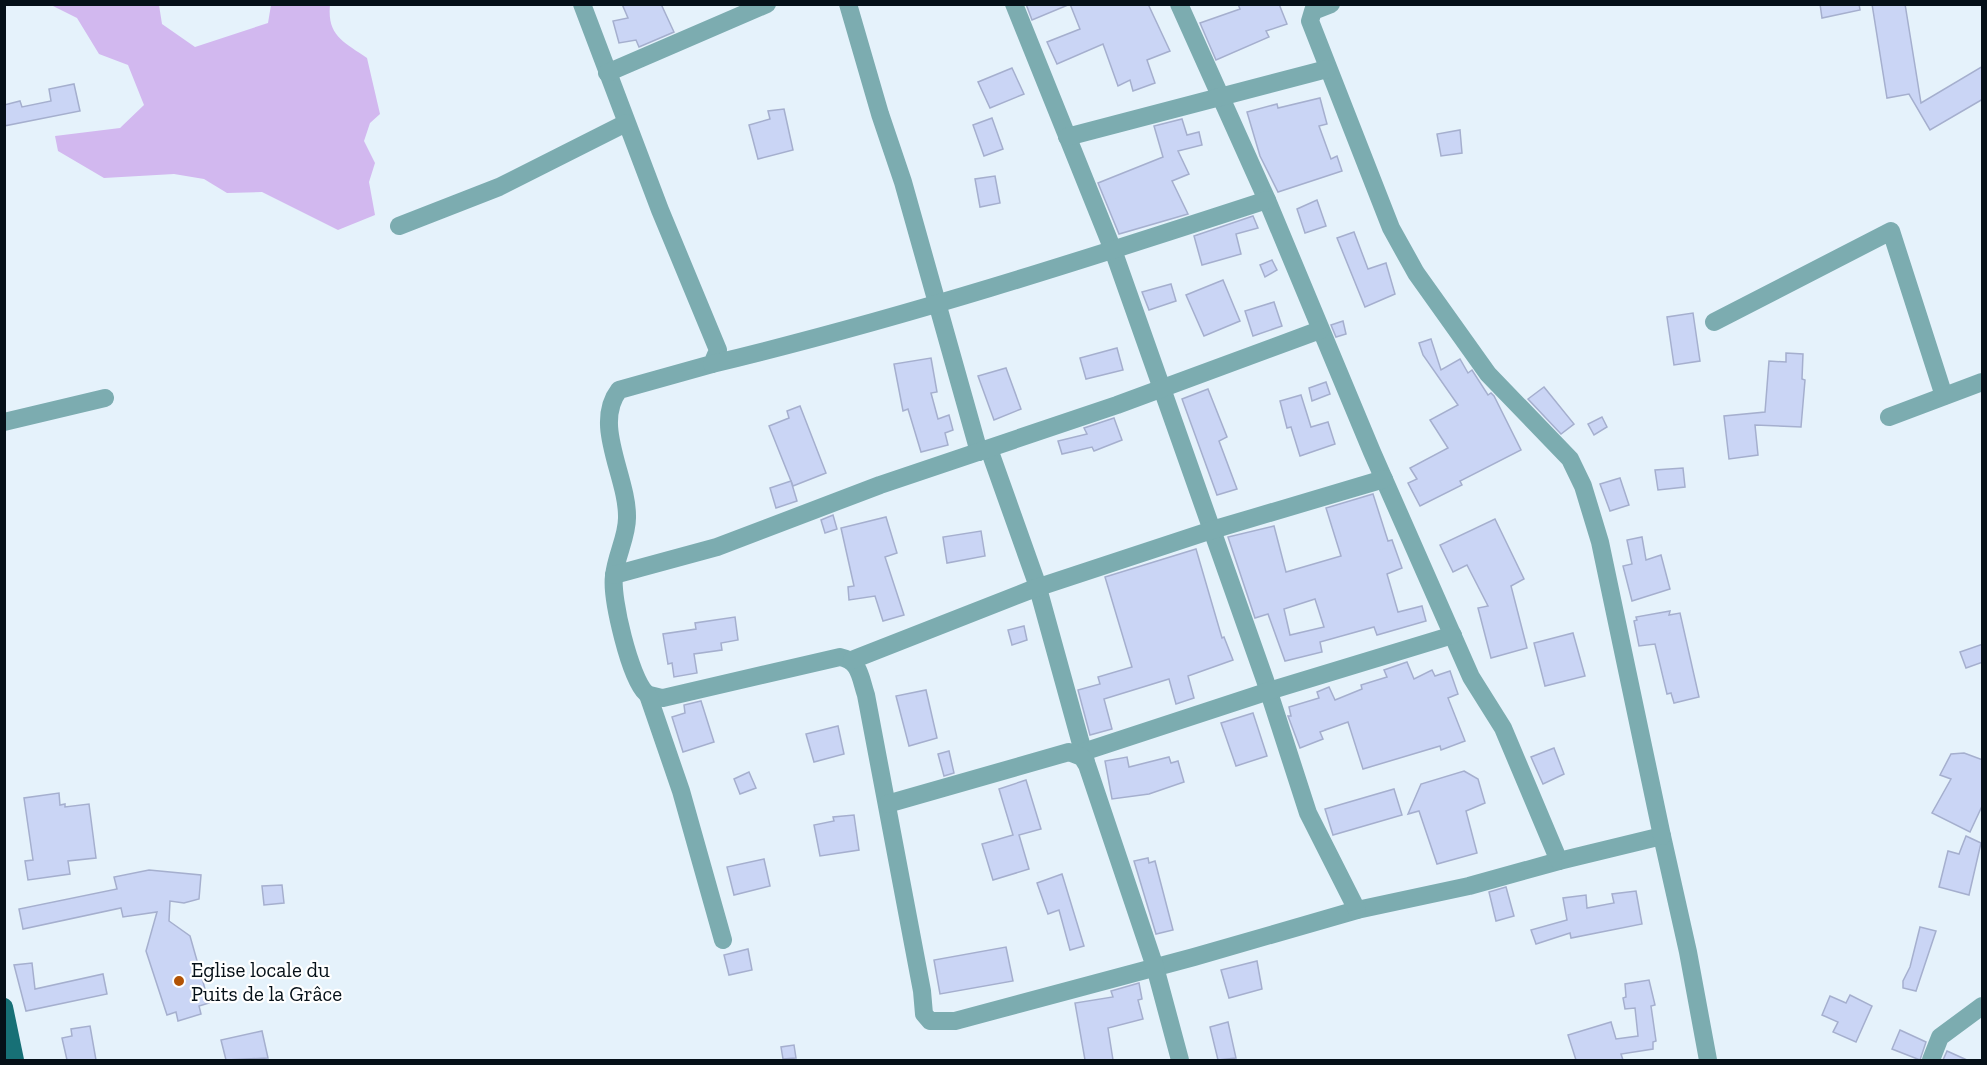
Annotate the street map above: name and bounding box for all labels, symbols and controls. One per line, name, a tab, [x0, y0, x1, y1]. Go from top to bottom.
place label: Eglise locale du Puits de la Grâce	[191, 957, 342, 1006]
marker: Eglise locale du Puits de la Grâce	[172, 974, 186, 988]

